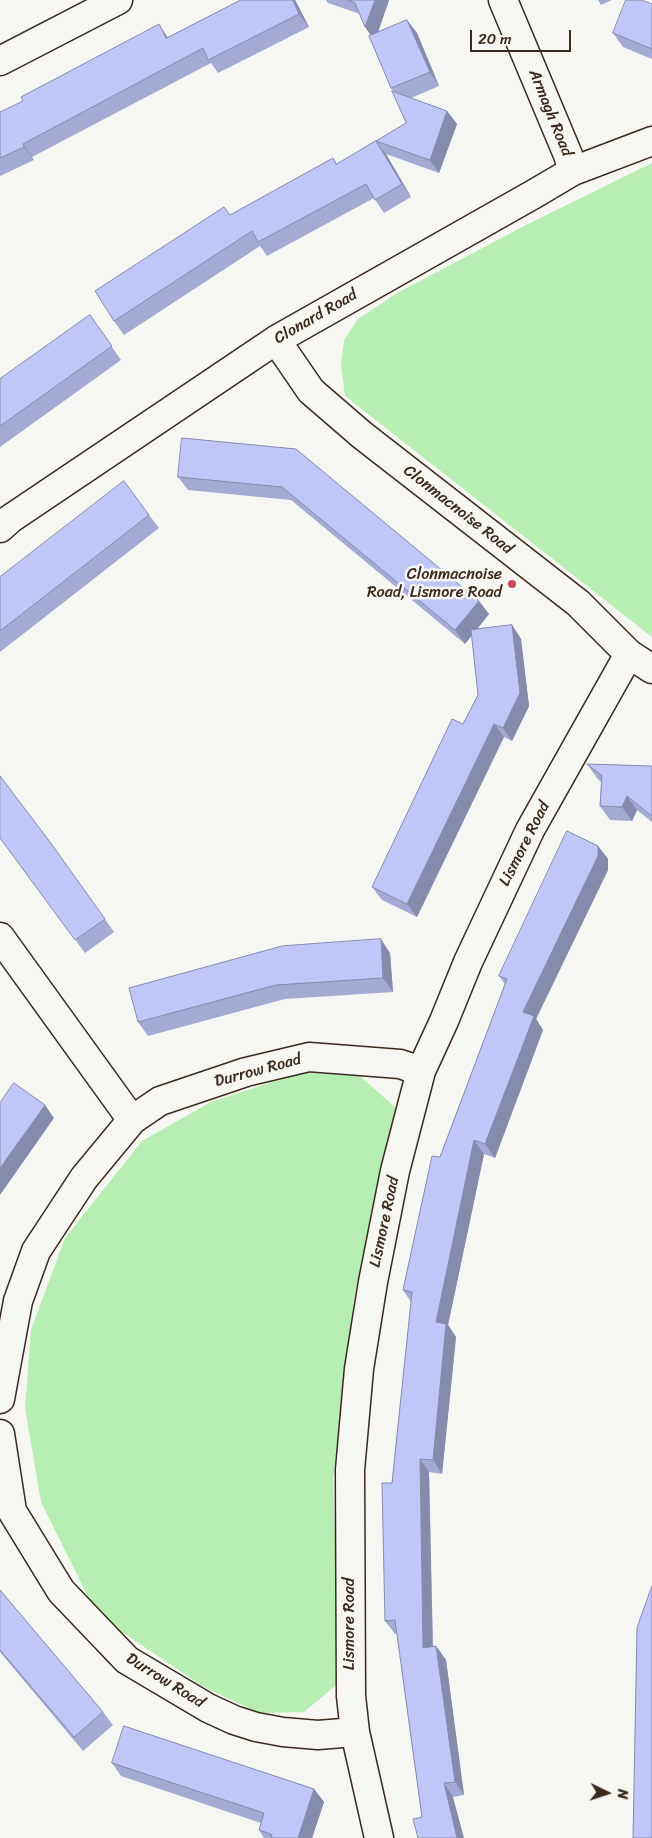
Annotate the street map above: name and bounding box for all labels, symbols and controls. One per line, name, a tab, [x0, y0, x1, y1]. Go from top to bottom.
scale bar	[472, 20, 573, 52]
text: 20 m	[478, 26, 512, 52]
street label: Armagh Road	[524, 67, 576, 159]
street label: Clonard Road	[271, 285, 361, 349]
street label: Clonmacnoise Road	[399, 461, 517, 559]
place label: Clonmacnoise Road, Lismore Road	[367, 565, 502, 603]
marker: Clonmacnoise Road, Lismore Road	[506, 578, 518, 590]
street label: Lismore Road	[495, 799, 555, 889]
street label: Durrow Road	[213, 1050, 303, 1092]
street label: Lismore Road	[366, 1175, 404, 1269]
street label: Lismore Road	[340, 1578, 360, 1670]
street label: Durrow Road	[122, 1649, 208, 1713]
north arrow	[582, 1768, 632, 1818]
text: N	[610, 1788, 635, 1800]

